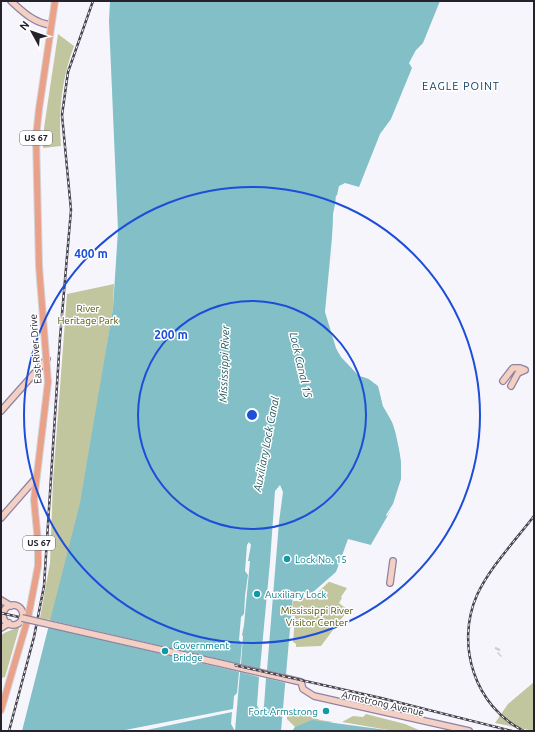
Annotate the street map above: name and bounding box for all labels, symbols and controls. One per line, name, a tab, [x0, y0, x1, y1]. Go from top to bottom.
north arrow	[12, 12, 52, 52]
text: N	[17, 19, 32, 33]
district label: EAGLE POINT	[422, 80, 500, 92]
road number: US 67	[20, 131, 52, 145]
text: 400 m	[74, 247, 108, 260]
park label: River Heritage Park	[57, 303, 119, 326]
street label: East River Drive	[28, 314, 43, 384]
water label: Mississippi River	[217, 324, 231, 403]
text: 200 m	[154, 328, 188, 341]
water label: Lock Canal 15	[288, 331, 315, 400]
water label: Auxiliary Lock Canal	[251, 395, 281, 494]
centre of rings	[245, 408, 259, 422]
road number: US 67	[23, 536, 55, 550]
marker: Lock No. 15	[282, 554, 292, 564]
place label: Lock No. 15	[295, 554, 347, 565]
marker: Auxiliary Lock	[252, 589, 262, 599]
place label: Auxiliary Lock	[265, 589, 327, 600]
park label: Mississippi River Visitor Center	[281, 605, 353, 628]
place label: Government Bridge	[173, 640, 229, 663]
marker: Government Bridge	[160, 646, 170, 656]
street label: Armstrong Avenue	[341, 689, 425, 718]
place label: Fort Armstrong	[249, 706, 318, 717]
marker: Fort Armstrong	[321, 706, 331, 716]

